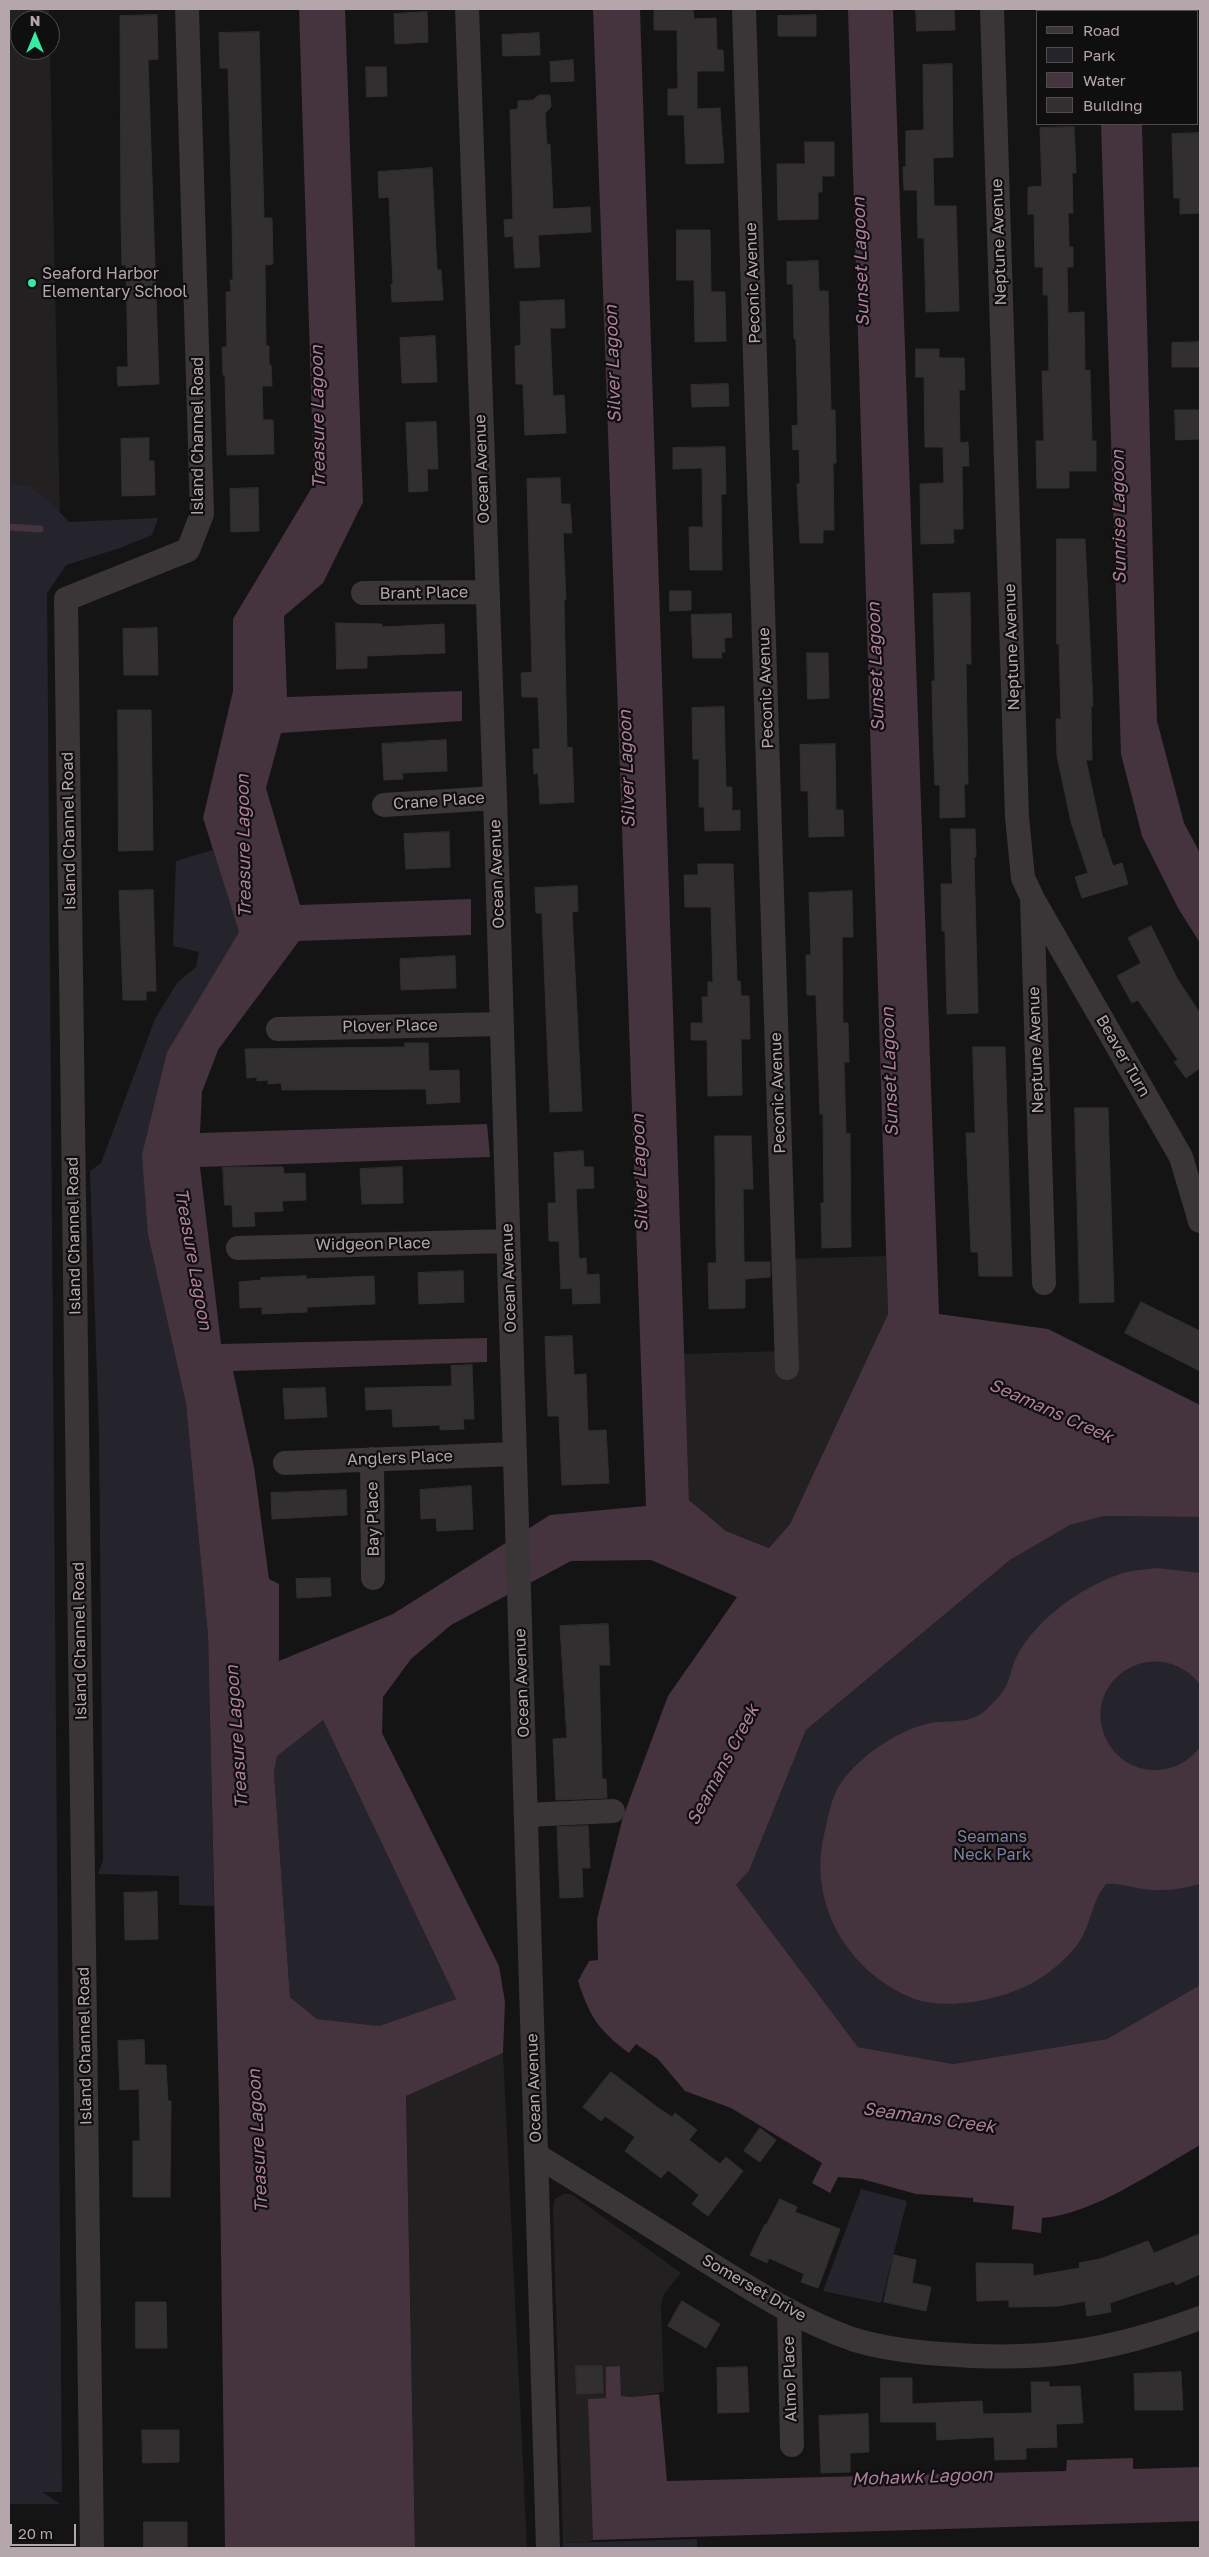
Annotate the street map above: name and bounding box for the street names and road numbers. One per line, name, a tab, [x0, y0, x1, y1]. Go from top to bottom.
street label: Neptune Avenue	[987, 178, 1011, 306]
street label: Peconic Avenue	[741, 222, 765, 344]
street label: Island Channel Road	[188, 357, 208, 515]
street label: Ocean Avenue	[471, 414, 493, 524]
street label: Brant Place	[380, 583, 468, 603]
street label: Neptune Avenue	[1000, 583, 1024, 711]
street label: Peconic Avenue	[754, 627, 778, 749]
street label: Island Channel Road	[58, 752, 80, 910]
street label: Crane Place	[393, 788, 485, 814]
street label: Ocean Avenue	[486, 819, 508, 929]
street label: Neptune Avenue	[1024, 986, 1048, 1114]
street label: Beaver Turn	[1092, 1012, 1154, 1100]
street label: Plover Place	[342, 1016, 438, 1036]
street label: Peconic Avenue	[766, 1032, 790, 1154]
street label: Island Channel Road	[63, 1157, 85, 1315]
street label: Ocean Avenue	[498, 1223, 520, 1333]
street label: Widgeon Place	[315, 1233, 431, 1255]
street label: Anglers Place	[347, 1447, 453, 1469]
street label: Bay Place	[363, 1481, 383, 1557]
street label: Island Channel Road	[69, 1562, 91, 1720]
street label: Ocean Avenue	[511, 1628, 533, 1738]
street label: Island Channel Road	[74, 1967, 96, 2125]
street label: Ocean Avenue	[523, 2033, 545, 2143]
street label: Somerset Drive	[698, 2250, 810, 2326]
street label: Almo Place	[779, 2336, 801, 2422]

